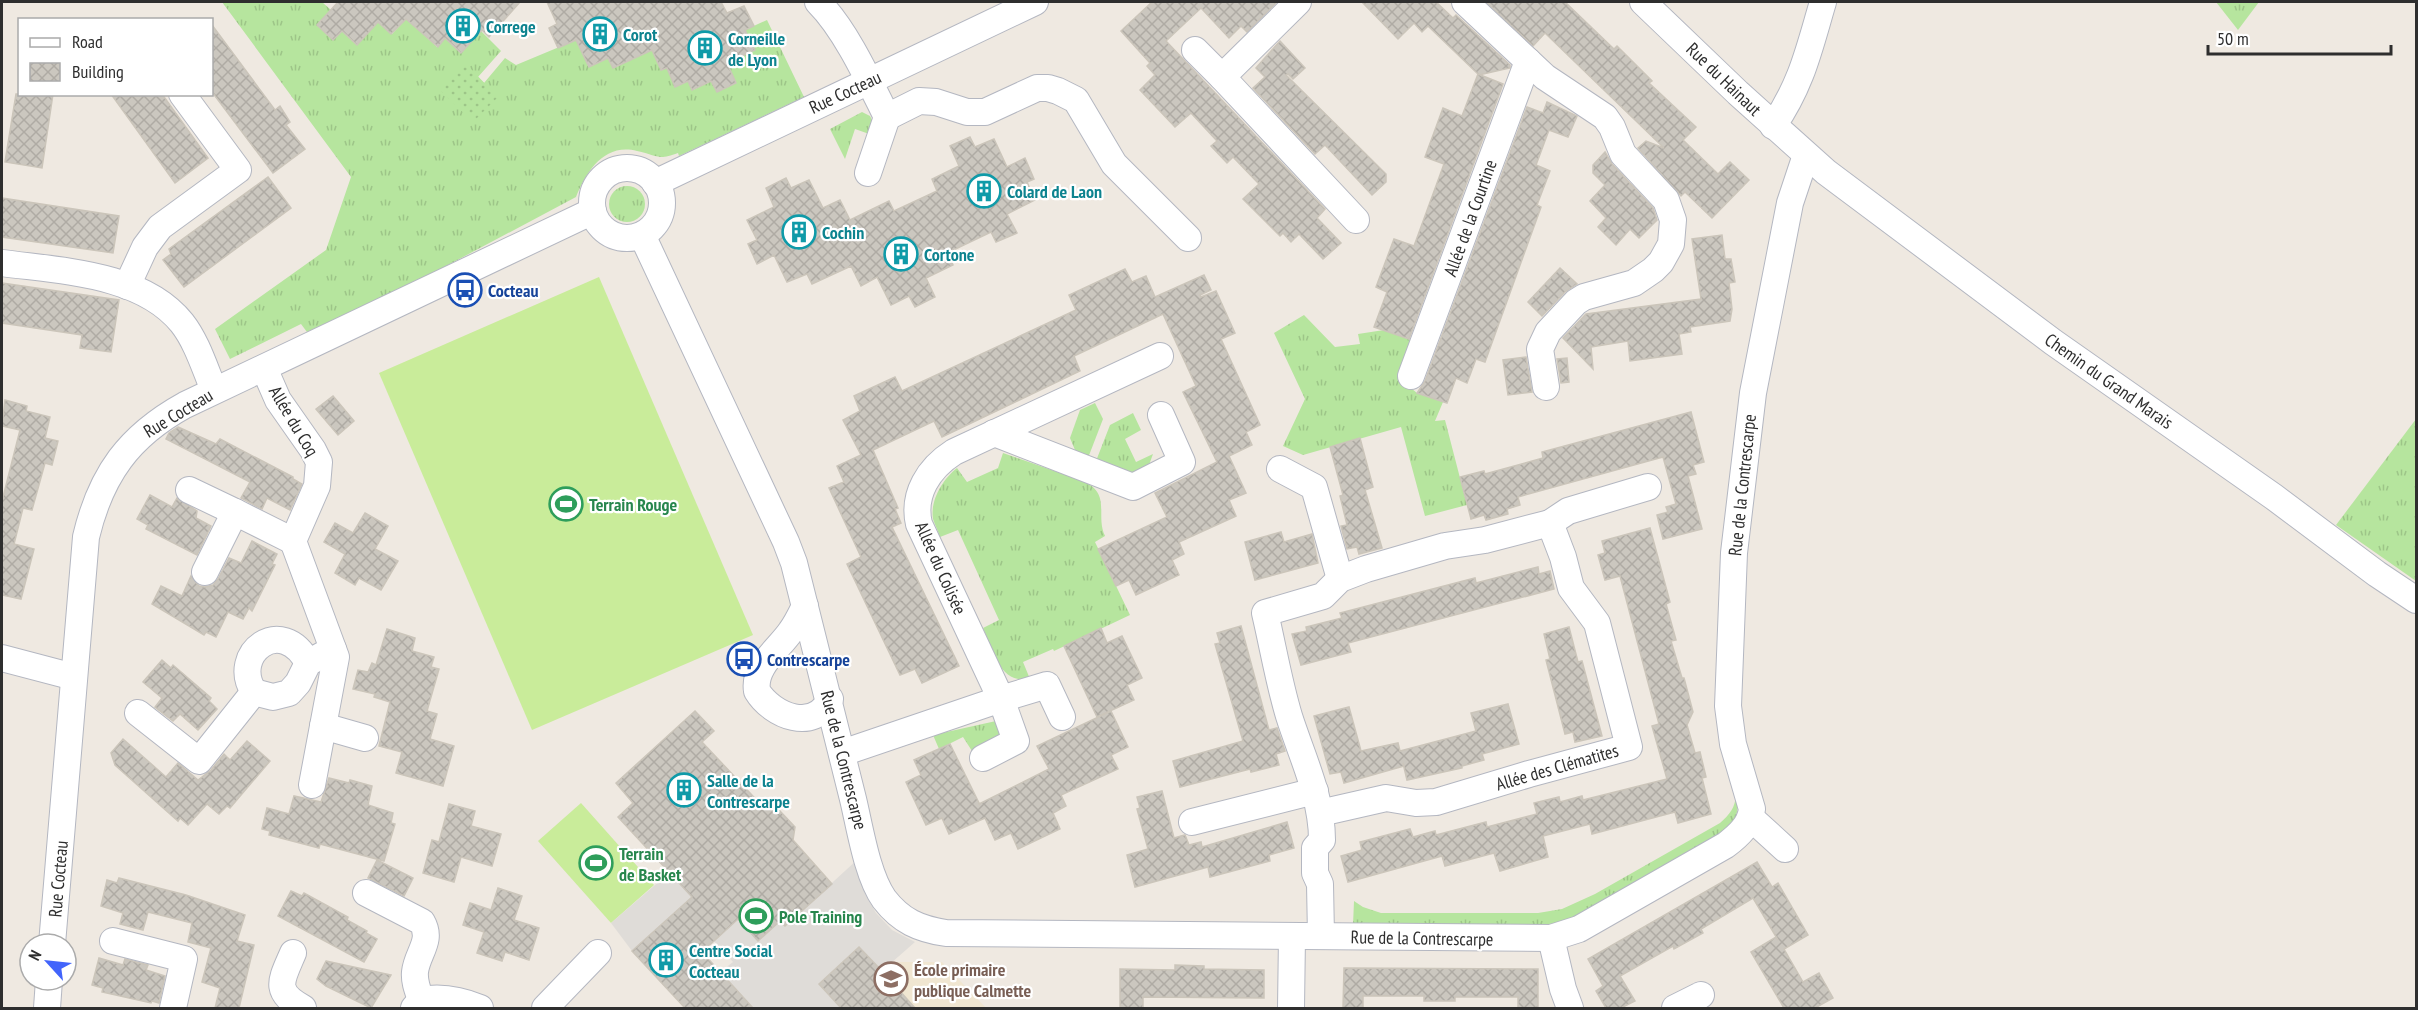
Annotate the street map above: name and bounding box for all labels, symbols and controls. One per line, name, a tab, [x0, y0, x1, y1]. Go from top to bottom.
building icon: Correge	[445, 8, 481, 44]
place label: Correge	[486, 15, 536, 38]
building icon: Corot	[582, 16, 618, 52]
legend	[18, 18, 213, 96]
scale bar	[2208, 18, 2391, 56]
place label: Corot	[623, 23, 658, 46]
place label: Corneille de Lyon	[728, 27, 786, 71]
text: 50 m	[2217, 27, 2249, 50]
text: Road	[72, 30, 103, 53]
building icon: Corneille de Lyon	[687, 30, 723, 66]
street label: Rue du Hainaut	[1682, 37, 1766, 121]
text: Building	[72, 60, 124, 83]
street label: Rue Cocteau	[805, 65, 885, 119]
street label: Allée de la Courtine	[1438, 156, 1502, 280]
building icon: Colard de Laon	[966, 173, 1002, 209]
place label: Colard de Laon	[1007, 180, 1102, 203]
building icon: Cochin	[781, 214, 817, 250]
place label: Cochin	[822, 221, 864, 244]
building icon: Cortone	[883, 236, 919, 272]
place label: Cortone	[924, 243, 975, 266]
bus stop icon: Cocteau	[447, 272, 483, 308]
place label: Cocteau	[488, 279, 538, 302]
street label: Chemin du Grand Marais	[2040, 328, 2178, 434]
street label: Allée du Coq	[264, 382, 324, 460]
street label: Rue Cocteau	[139, 383, 217, 443]
street label: Rue de la Contrescarpe	[1723, 413, 1761, 557]
sports icon: Terrain Rouge	[548, 486, 584, 522]
place label: Terrain Rouge	[589, 493, 677, 516]
street label: Allée du Colisée	[910, 518, 972, 618]
bus stop icon: Contrescarpe	[726, 641, 762, 677]
place label: Contrescarpe	[767, 648, 850, 671]
street label: Rue de la Contrescarpe	[816, 688, 872, 832]
street label: Allée des Clématites	[1493, 739, 1621, 795]
place label: Salle de la Contrescarpe	[707, 769, 790, 813]
building icon: Salle de la Contrescarpe	[666, 772, 702, 808]
street label: Rue Cocteau	[43, 840, 73, 918]
place label: Terrain de Basket	[619, 842, 682, 886]
sports icon: Terrain de Basket	[578, 845, 614, 881]
sports icon: Pole Training	[738, 898, 774, 934]
place label: Pole Training	[779, 905, 862, 928]
street label: Rue de la Contrescarpe	[1351, 925, 1493, 951]
north arrow	[18, 932, 78, 992]
place label: Centre Social Cocteau	[689, 939, 773, 983]
building icon: Centre Social Cocteau	[648, 942, 684, 978]
text: N	[24, 947, 46, 964]
place label: École primaire publique Calmette	[914, 958, 1032, 1002]
school or university icon: École primaire publique Calmette	[873, 961, 909, 997]

